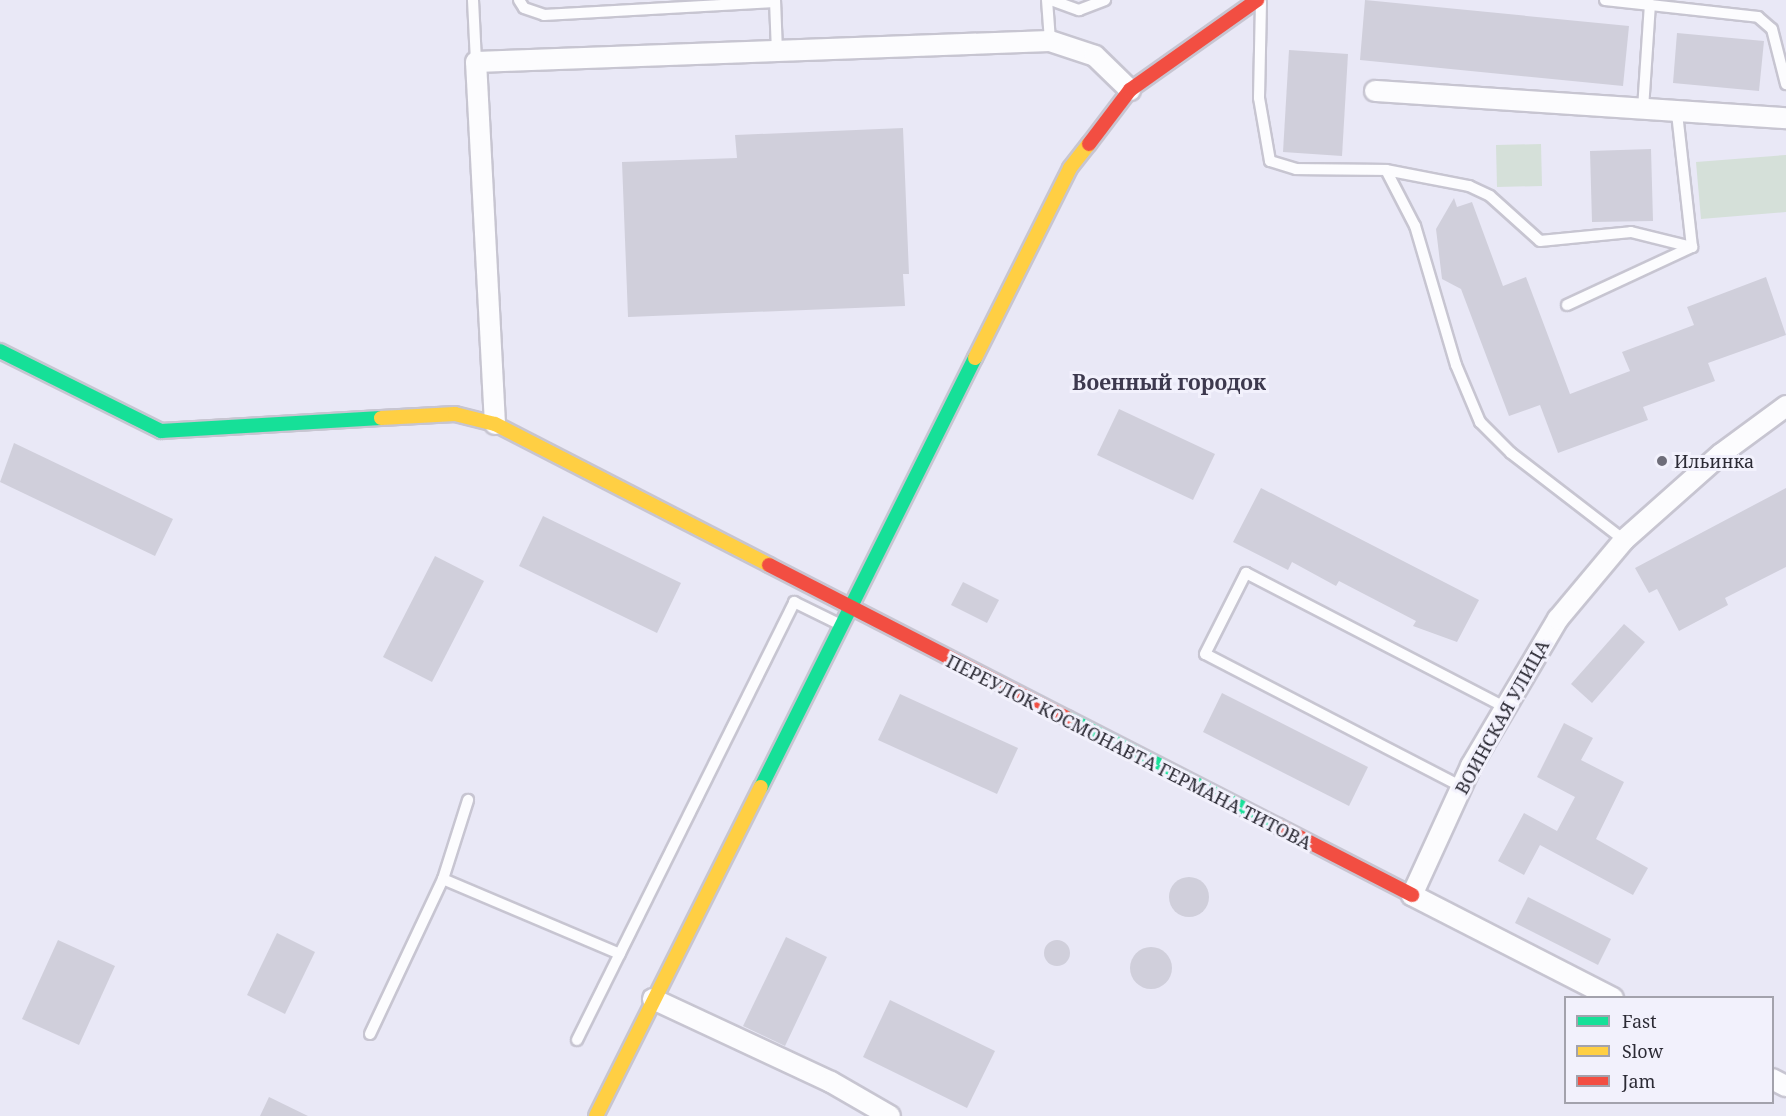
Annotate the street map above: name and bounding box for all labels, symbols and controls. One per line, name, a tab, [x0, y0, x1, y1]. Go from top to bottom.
district label: Военный городок	[1072, 369, 1266, 395]
place label: Ильинка	[1674, 450, 1754, 472]
marker: Ильинка	[1655, 454, 1669, 468]
street label: ВОИНСКАЯ УЛИЦА	[1451, 636, 1553, 798]
street label: ПЕРЕУЛОК КОСМОНАВТА ГЕРМАНА ТИТОВА	[943, 650, 1315, 854]
legend	[1564, 996, 1774, 1104]
text: Fast	[1622, 1009, 1657, 1033]
text: Slow	[1622, 1039, 1663, 1063]
text: Jam	[1622, 1069, 1656, 1093]

